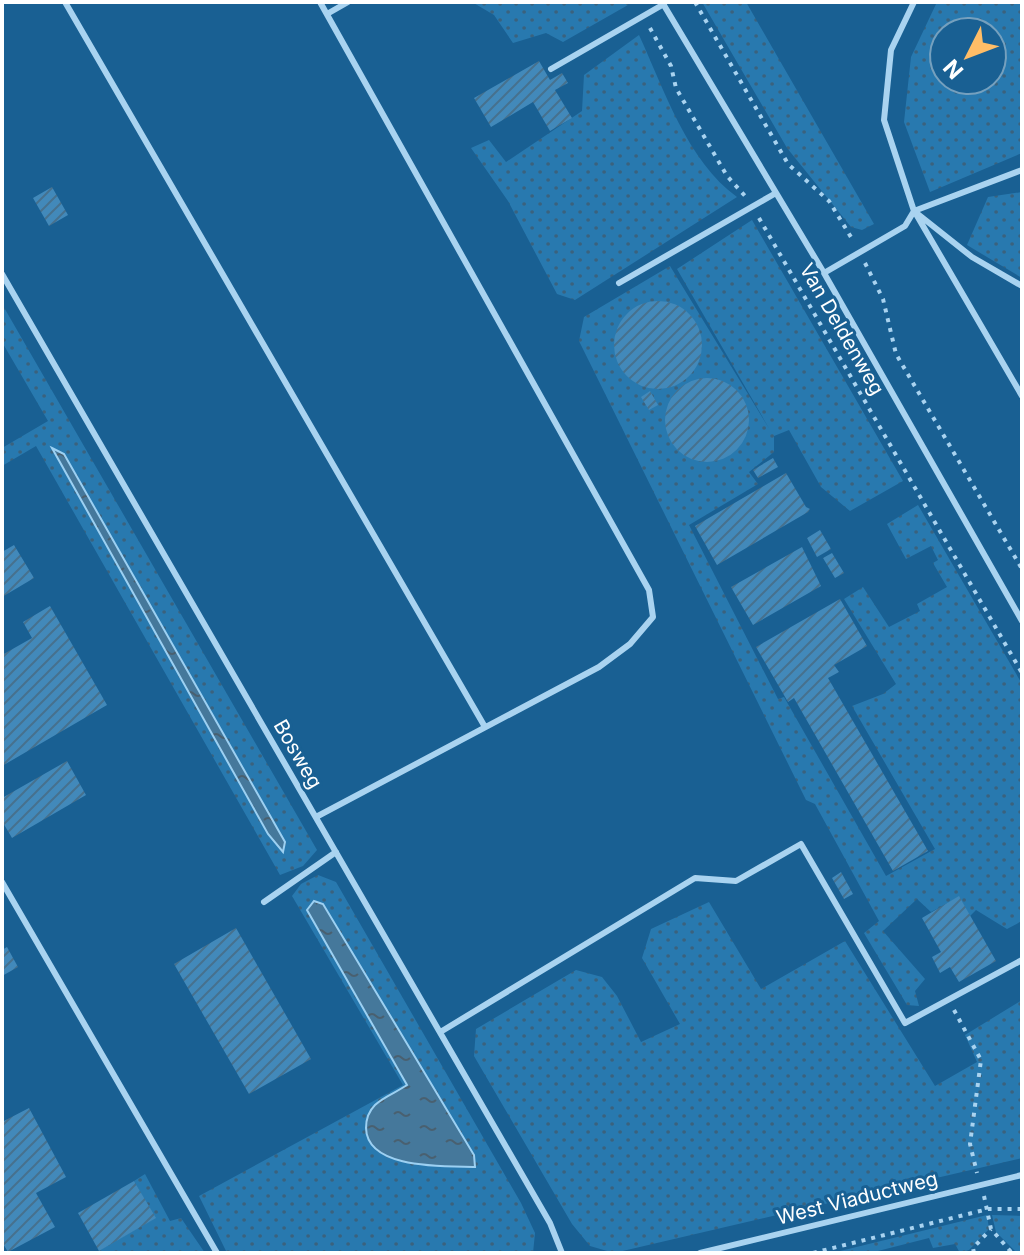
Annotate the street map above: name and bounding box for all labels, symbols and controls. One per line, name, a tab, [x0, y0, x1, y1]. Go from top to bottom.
north arrow	[928, 16, 1008, 96]
text: N	[938, 54, 968, 84]
street label: Van Deldenweg	[795, 259, 889, 399]
street label: Bosweg	[269, 715, 327, 793]
street label: West Viaductweg	[774, 1166, 940, 1230]

